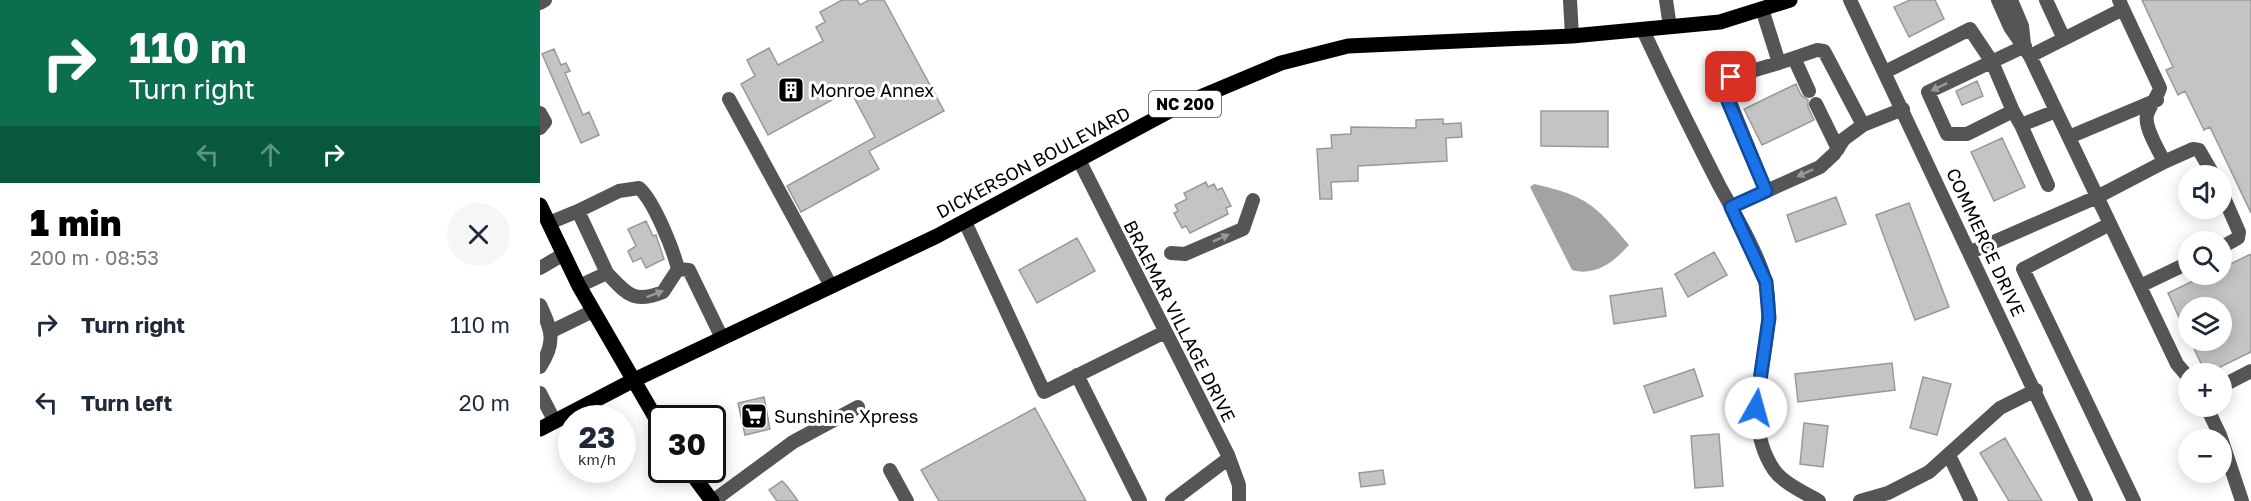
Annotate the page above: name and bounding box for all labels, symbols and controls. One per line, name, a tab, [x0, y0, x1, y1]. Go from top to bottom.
text: 110 m	[129, 22, 247, 72]
icon: right	[30, 24, 108, 102]
pin	[1705, 51, 1756, 102]
icon: arrive	[1714, 60, 1747, 93]
text: Turn right	[129, 73, 255, 105]
building icon: Monroe Annex	[776, 75, 806, 105]
place label: Monroe Annex	[810, 79, 934, 101]
one-way arrow	[1931, 82, 1948, 91]
road number: NC 200	[1149, 91, 1221, 117]
street label: DICKERSON BOULEVARD	[932, 102, 1134, 222]
icon: left	[191, 138, 224, 171]
icon: ahead	[254, 138, 287, 171]
icon: right	[317, 138, 350, 171]
street label: COMMERCE DRIVE	[1942, 164, 2030, 320]
map controls	[2178, 165, 2232, 483]
button: sound	[2178, 165, 2232, 219]
one-way arrow	[1796, 168, 1814, 178]
text: 1 min	[30, 201, 121, 244]
button: close	[447, 203, 510, 266]
street label: BRAEMAR VILLAGE DRIVE	[1119, 216, 1241, 426]
button: search	[2178, 231, 2232, 285]
one-way arrow	[1212, 233, 1230, 243]
text: 200 m · 08:53	[30, 245, 159, 269]
one-way arrow	[646, 288, 664, 298]
button: layers	[2178, 297, 2232, 351]
icon: right	[30, 308, 63, 341]
text: Turn right	[81, 311, 185, 338]
text: 110 m	[450, 311, 510, 338]
button: +	[2178, 363, 2232, 417]
position arrow	[1724, 376, 1788, 440]
icon: left	[30, 386, 63, 419]
text: Turn left	[81, 389, 172, 416]
text: 20 m	[459, 389, 510, 416]
supermarket icon: Sunshine Xpress	[739, 401, 769, 431]
speed limit sign: 30	[648, 405, 726, 483]
place label: Sunshine Xpress	[774, 405, 918, 427]
text: 23	[579, 419, 615, 455]
button: −	[2178, 429, 2232, 483]
text: km/h	[578, 450, 616, 468]

